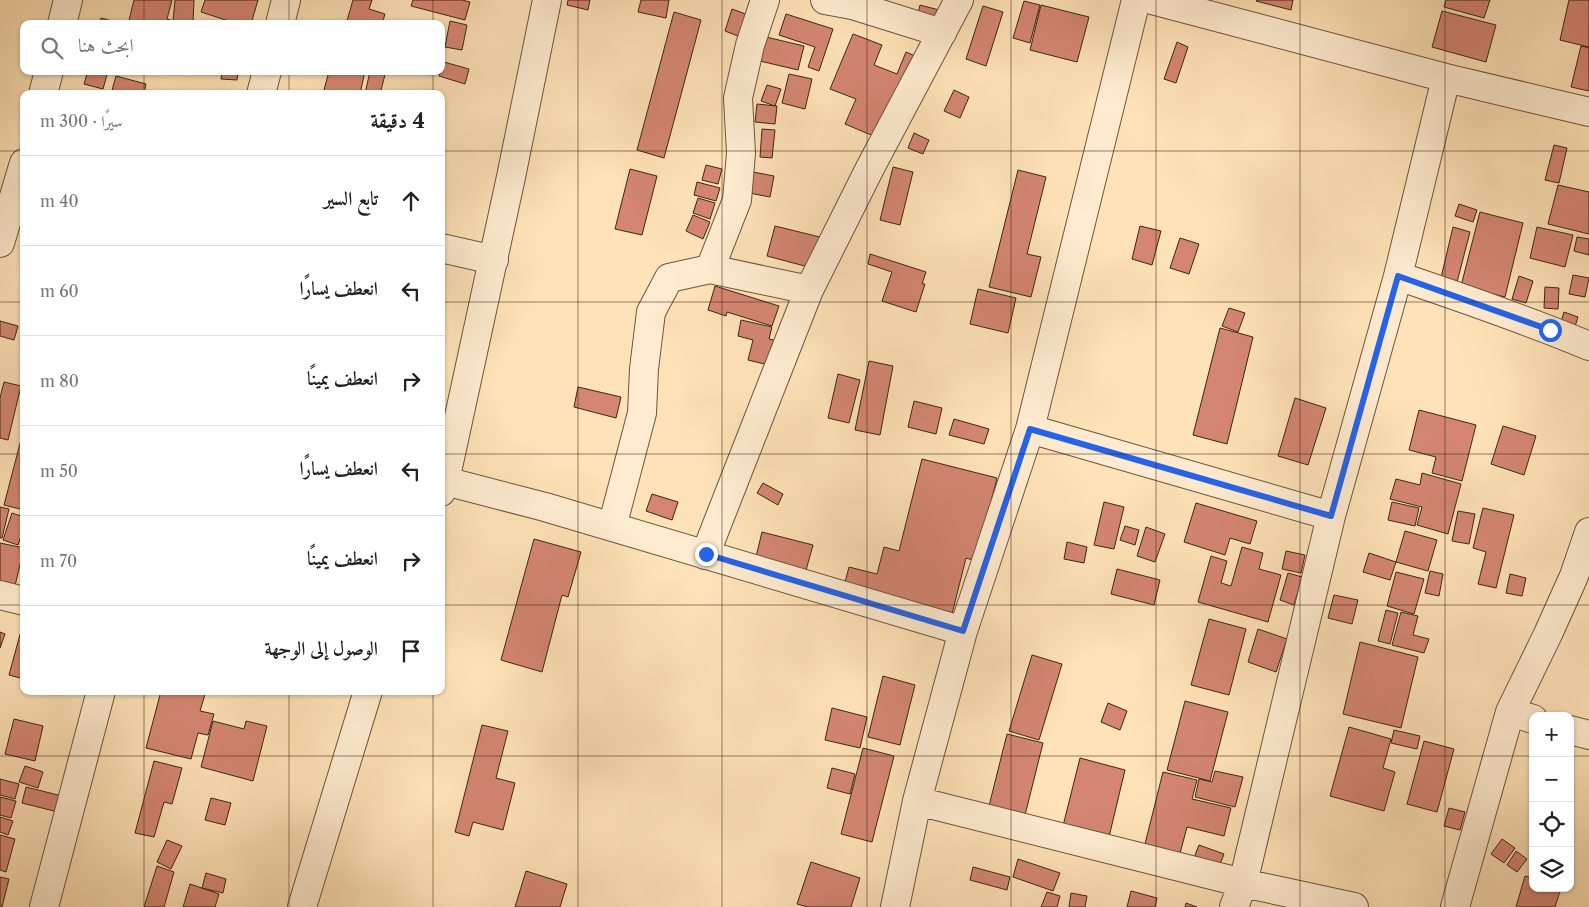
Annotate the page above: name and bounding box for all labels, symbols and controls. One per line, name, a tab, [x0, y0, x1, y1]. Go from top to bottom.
search box	[20, 20, 445, 75]
icon: search	[38, 34, 66, 62]
text: ابحث هنا	[78, 34, 134, 57]
text: 4 دقيقة	[371, 108, 425, 133]
text: سيرًا · 300 m	[40, 111, 123, 131]
text: تابع السير	[324, 187, 378, 210]
icon: ahead	[397, 187, 425, 215]
text: 40 m	[40, 191, 79, 211]
text: انعطف يسارًا	[299, 277, 378, 300]
icon: left	[397, 277, 425, 305]
text: 60 m	[40, 281, 79, 301]
route start	[1539, 319, 1562, 342]
text: انعطف يمينًا	[307, 367, 378, 390]
icon: right	[397, 367, 425, 395]
text: 80 m	[40, 371, 79, 391]
text: انعطف يسارًا	[299, 457, 378, 480]
icon: left	[397, 457, 425, 485]
text: 50 m	[40, 461, 78, 481]
route end	[695, 543, 718, 566]
text: انعطف يمينًا	[307, 547, 378, 570]
icon: right	[397, 547, 425, 575]
text: 70 m	[40, 551, 77, 571]
text: الوصول إلى الوجهة	[264, 637, 378, 660]
icon: arrive	[397, 637, 425, 665]
map controls	[1529, 712, 1574, 892]
button: +	[1529, 712, 1574, 757]
button: −	[1529, 757, 1574, 802]
button: locate	[1529, 802, 1574, 847]
button: layers	[1529, 847, 1574, 892]

